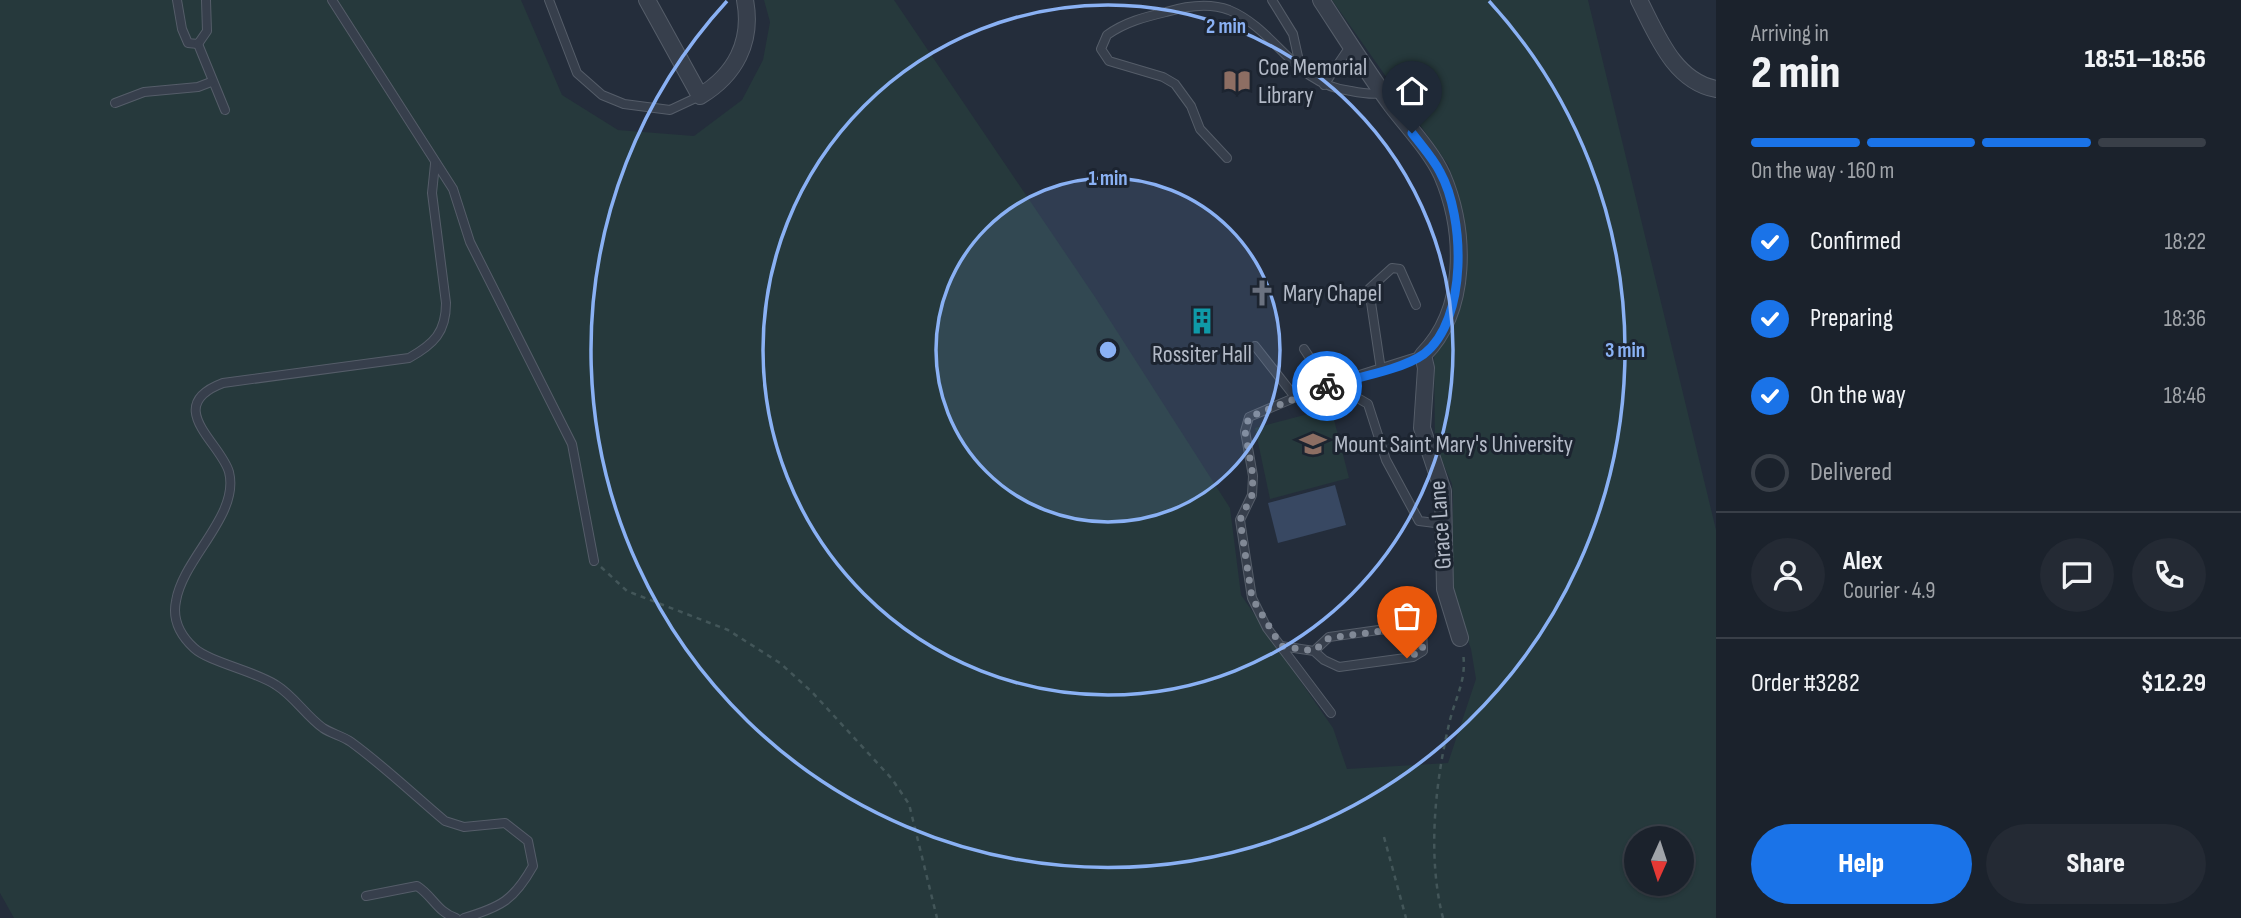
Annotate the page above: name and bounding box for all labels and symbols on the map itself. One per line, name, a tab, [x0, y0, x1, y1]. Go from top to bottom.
text: 2 min	[1206, 14, 1246, 39]
place label: Coe Memorial Library	[1258, 53, 1367, 110]
pin	[1382, 61, 1442, 133]
library icon: Coe Memorial Library	[1222, 66, 1252, 96]
text: 1 min	[1088, 166, 1128, 191]
church icon: Mary Chapel	[1247, 278, 1277, 308]
place label: Mary Chapel	[1283, 279, 1382, 308]
building icon: Rossiter Hall	[1187, 306, 1217, 336]
centre of rings	[1096, 338, 1120, 362]
text: 3 min	[1605, 338, 1645, 363]
place label: Rossiter Hall	[1152, 340, 1252, 369]
courier	[1292, 351, 1362, 421]
school or university icon: Mount Saint Mary's University	[1298, 429, 1328, 459]
place label: Mount Saint Mary's University	[1334, 430, 1573, 459]
street label: Grace Lane	[1423, 480, 1458, 570]
pin	[1377, 586, 1437, 658]
north arrow	[1624, 826, 1694, 896]

